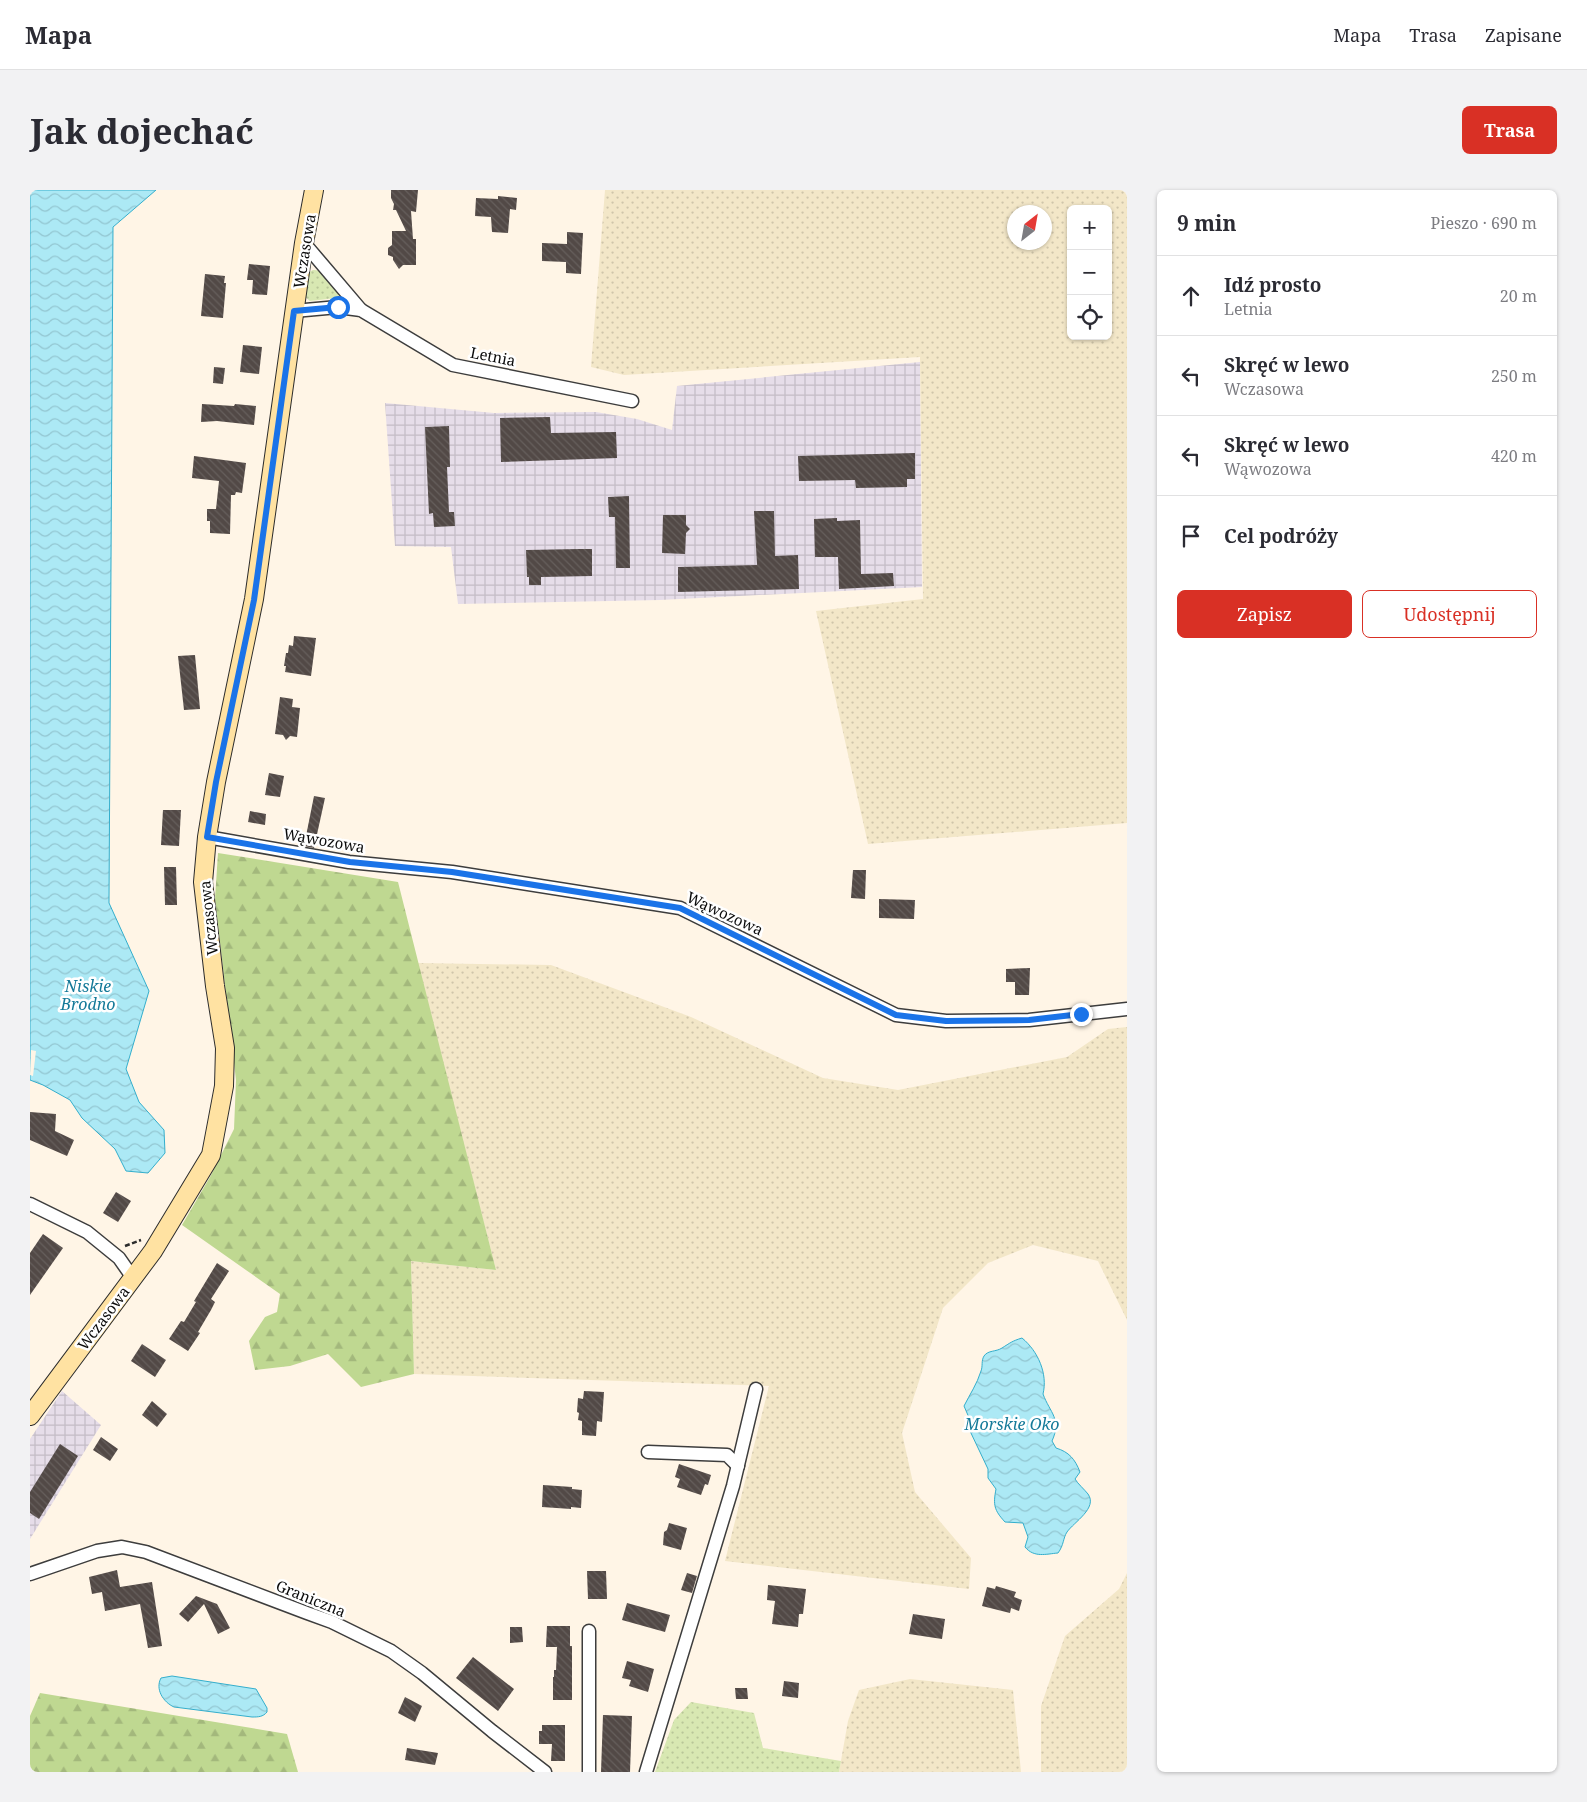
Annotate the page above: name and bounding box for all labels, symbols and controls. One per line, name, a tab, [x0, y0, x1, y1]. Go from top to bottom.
text: Mapa	[25, 18, 92, 51]
text: Mapa	[1333, 23, 1381, 47]
text: Trasa	[1409, 23, 1457, 47]
text: Zapisane	[1485, 23, 1562, 47]
button: Trasa	[1462, 106, 1557, 154]
text: Jak dojechać	[30, 107, 254, 154]
north arrow	[1007, 205, 1052, 250]
map controls	[1067, 205, 1112, 340]
button: +	[1067, 205, 1112, 250]
text: 9 min	[1177, 209, 1236, 237]
street label: Wczasowa	[288, 212, 320, 290]
text: Pieszo · 690 m	[1431, 212, 1537, 234]
button: −	[1067, 250, 1112, 295]
text: Idź prosto	[1224, 272, 1321, 298]
icon: ahead	[1177, 282, 1205, 310]
text: 20 m	[1500, 285, 1537, 307]
button: locate	[1067, 295, 1112, 340]
route start	[327, 296, 350, 319]
text: Letnia	[1224, 298, 1273, 320]
street label: Letnia	[469, 342, 517, 370]
text: Skręć w lewo	[1224, 352, 1350, 378]
icon: left	[1177, 362, 1205, 390]
text: 250 m	[1491, 365, 1537, 387]
text: Wczasowa	[1224, 378, 1304, 400]
text: Skręć w lewo	[1224, 432, 1350, 458]
icon: left	[1177, 442, 1205, 470]
text: 420 m	[1491, 445, 1537, 467]
text: Wąwozowa	[1224, 458, 1312, 480]
icon: arrive	[1177, 522, 1205, 550]
text: Cel podróży	[1224, 523, 1338, 549]
button: Zapisz	[1177, 590, 1352, 638]
button: Udostępnij	[1362, 590, 1537, 638]
street label: Wąwozowa	[282, 823, 366, 857]
street label: Wczasowa	[194, 880, 222, 956]
street label: Wąwozowa	[683, 887, 767, 939]
water label: Niskie Brodno	[60, 975, 115, 1015]
route end	[1070, 1003, 1093, 1026]
street label: Wczasowa	[72, 1282, 134, 1354]
water label: Morskie Oko	[964, 1413, 1059, 1435]
street label: Graniczna	[273, 1575, 349, 1621]

